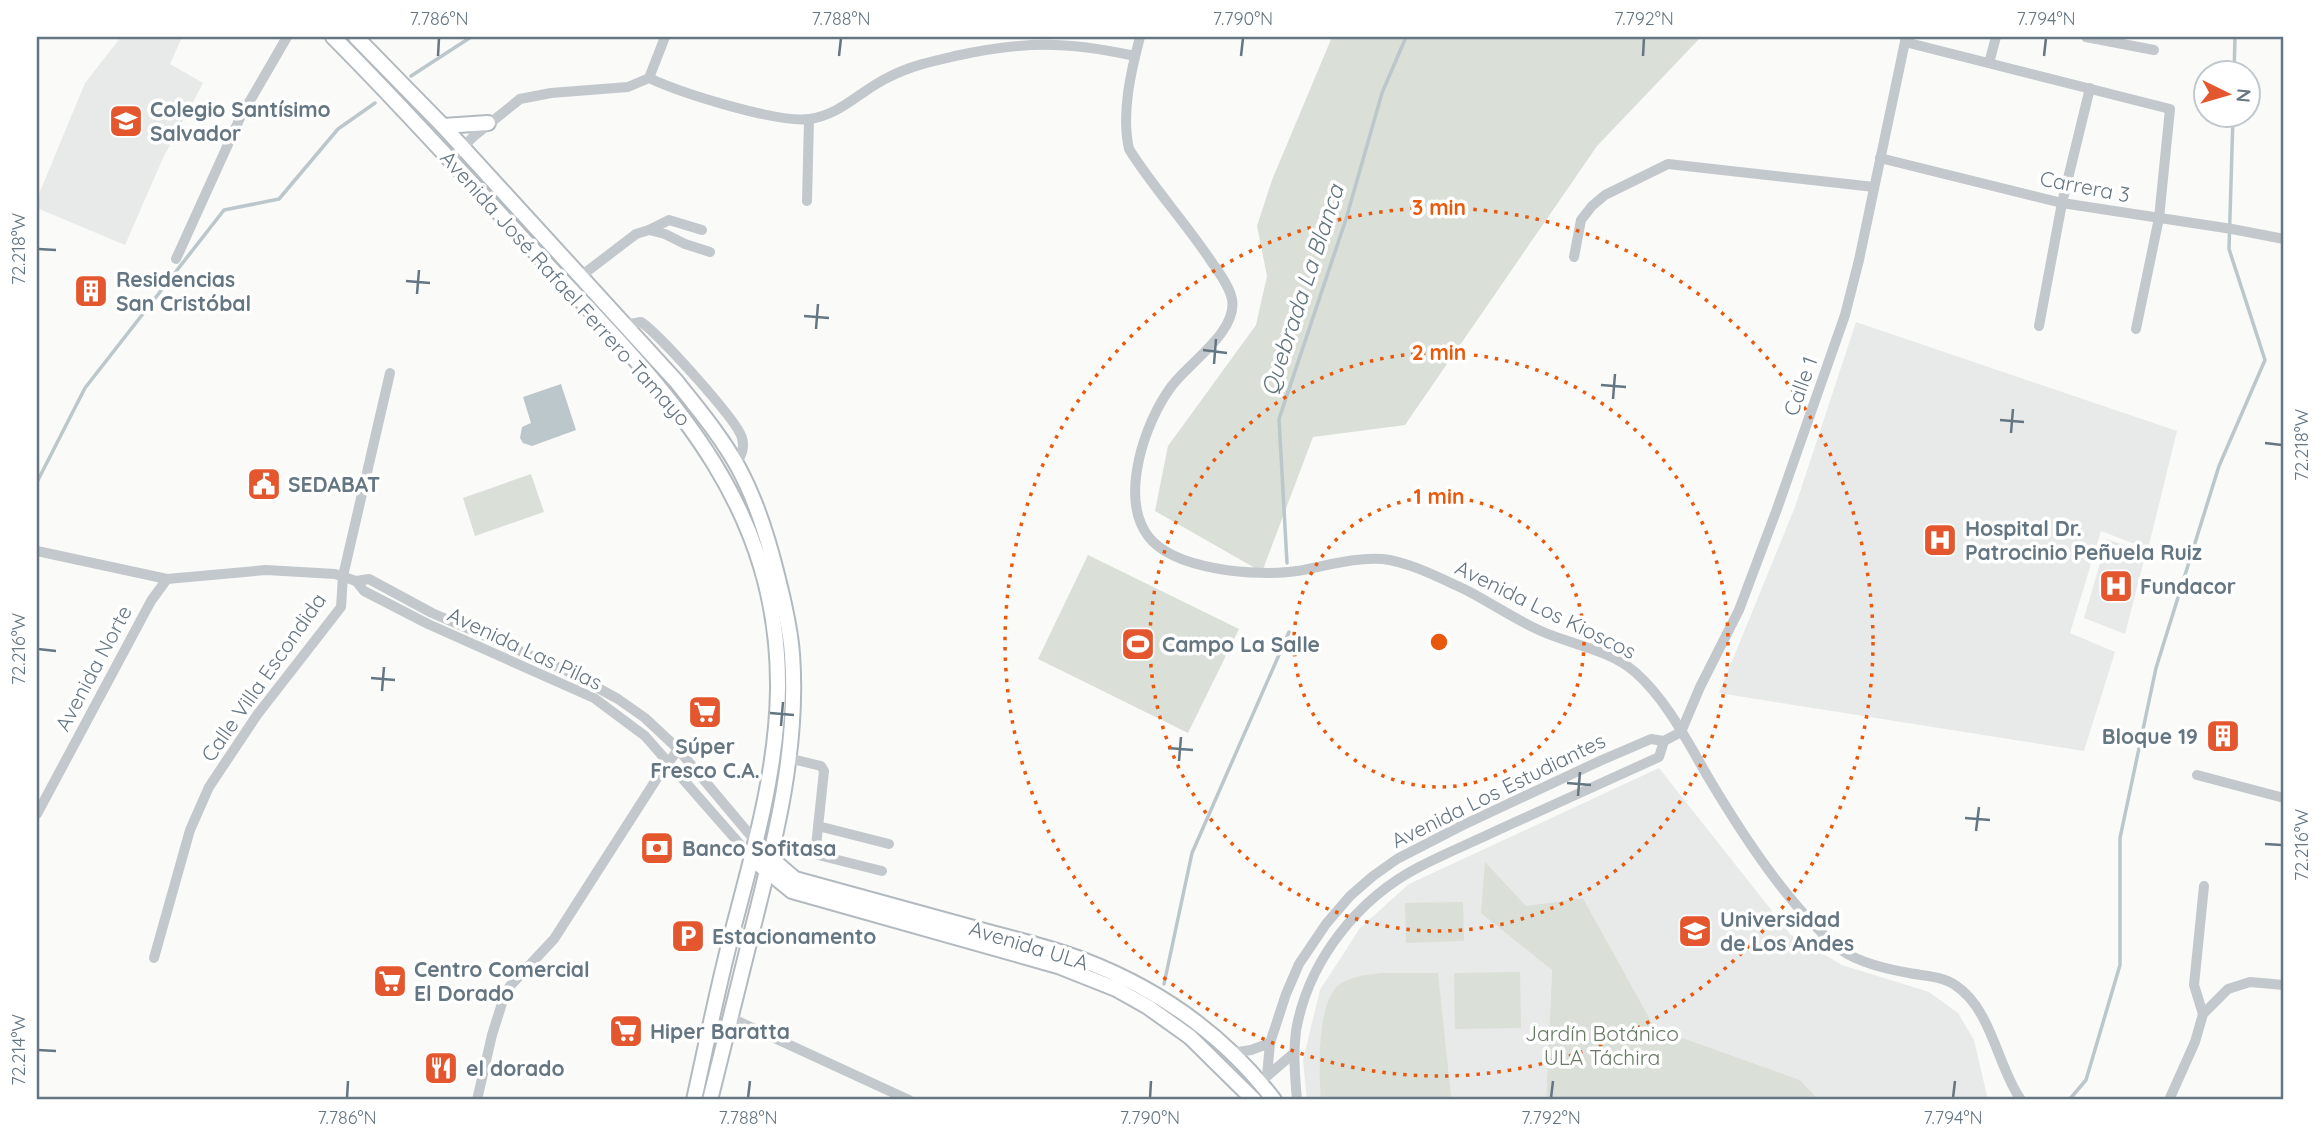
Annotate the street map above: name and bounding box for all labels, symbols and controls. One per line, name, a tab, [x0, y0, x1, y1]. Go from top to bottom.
text: 7.786°N	[409, 7, 469, 30]
text: 7.788°N	[811, 7, 871, 30]
text: 7.790°N	[1213, 7, 1273, 30]
text: 7.792°N	[1614, 7, 1674, 30]
text: 7.794°N	[2016, 7, 2076, 30]
north arrow	[2192, 60, 2262, 130]
text: N	[2231, 87, 2256, 103]
place label: Colegio Santísimo Salvador	[150, 96, 331, 146]
school or university icon: Colegio Santísimo Salvador	[107, 102, 145, 140]
street label: Avenida José Rafael Ferrero Tamayo	[435, 145, 697, 431]
street label: Carrera 3	[2038, 165, 2132, 207]
water label: Quebrada La Blanca	[1254, 180, 1350, 399]
text: 3 min	[1412, 194, 1466, 220]
text: 72.218°W	[7, 213, 30, 285]
place label: Residencias San Cristóbal	[116, 266, 251, 316]
building icon: Residencias San Cristóbal	[72, 272, 110, 310]
text: 2 min	[1412, 339, 1466, 365]
street label: Calle 1	[1777, 353, 1823, 419]
text: 72.218°W	[2290, 409, 2313, 481]
public building icon: SEDABAT	[245, 465, 283, 503]
place label: SEDABAT	[288, 471, 380, 497]
text: 1 min	[1414, 483, 1464, 509]
place label: Hospital Dr. Patrocinio Peñuela Ruiz	[1965, 515, 2202, 565]
hospital icon: Hospital Dr. Patrocinio Peñuela Ruiz	[1921, 521, 1959, 559]
street label: Avenida Los Kioscos	[1451, 554, 1641, 664]
hospital icon: Fundacor	[2097, 567, 2135, 605]
place label: Fundacor	[2140, 573, 2236, 599]
street label: Calle Villa Escondida	[195, 588, 331, 766]
street label: Avenida Norte	[49, 601, 137, 735]
street label: Avenida Las Pilas	[444, 601, 606, 695]
text: 72.216°W	[7, 613, 30, 685]
sports icon: Campo La Salle	[1119, 625, 1157, 663]
centre of rings	[1427, 630, 1451, 654]
place label: Campo La Salle	[1162, 631, 1320, 657]
supermarket icon: Súper Fresco C.A.	[686, 693, 724, 731]
building icon: Bloque 19	[2204, 717, 2242, 755]
place label: Bloque 19	[2102, 723, 2198, 749]
street label: Avenida Los Estudiantes	[1387, 727, 1609, 853]
place label: Súper Fresco C.A.	[650, 733, 760, 783]
text: 72.216°W	[2290, 809, 2313, 881]
bank icon: Banco Sofitasa	[638, 829, 676, 867]
place label: Banco Sofitasa	[682, 835, 836, 861]
place label: Universidad de Los Andes	[1720, 906, 1854, 956]
school or university icon: Universidad de Los Andes	[1676, 912, 1714, 950]
street label: Avenida ULA	[966, 915, 1092, 975]
parking icon: Estacionamento	[669, 917, 707, 955]
place label: Estacionamento	[712, 923, 876, 949]
place label: Centro Comercial El Dorado	[414, 956, 590, 1006]
supermarket icon: Centro Comercial El Dorado	[371, 962, 409, 1000]
supermarket icon: Hiper Baratta	[607, 1012, 645, 1050]
text: 72.214°W	[7, 1014, 30, 1086]
place label: Hiper Baratta	[650, 1018, 790, 1044]
park label: Jardín Botánico ULA Táchira	[1525, 1020, 1679, 1070]
restaurant icon: el dorado	[422, 1049, 460, 1087]
place label: el dorado	[466, 1055, 565, 1081]
text: 7.786°N	[317, 1106, 377, 1129]
text: 7.788°N	[718, 1106, 778, 1129]
text: 7.790°N	[1120, 1106, 1180, 1129]
text: 7.792°N	[1521, 1106, 1581, 1129]
text: 7.794°N	[1923, 1106, 1983, 1129]

